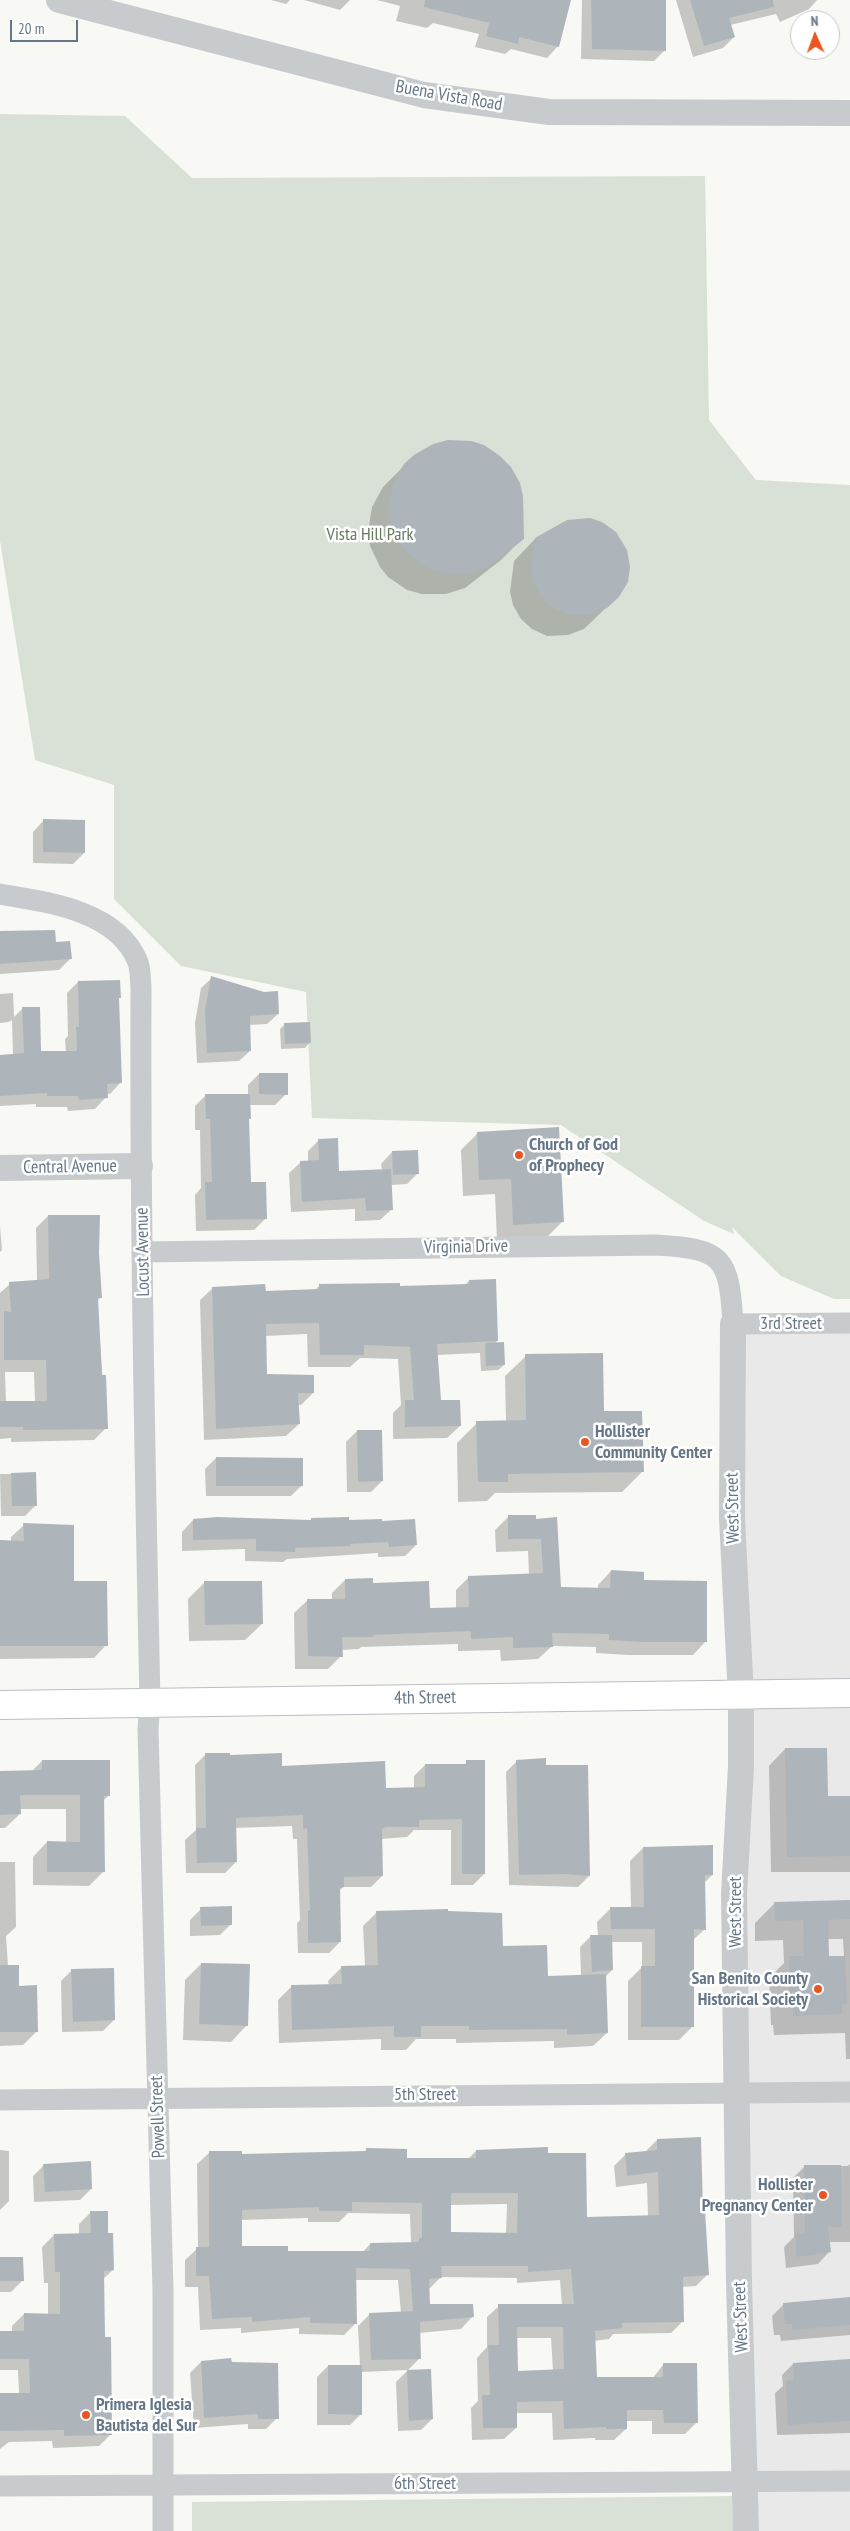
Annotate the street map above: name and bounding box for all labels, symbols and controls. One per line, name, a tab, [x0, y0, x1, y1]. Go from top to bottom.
scale bar	[12, 10, 80, 42]
north arrow	[790, 10, 840, 60]
text: N	[810, 12, 819, 30]
text: 20 m	[18, 19, 44, 38]
street label: Buena Vista Road	[394, 76, 504, 116]
park label: Vista Hill Park	[327, 524, 413, 546]
place label: Church of God of Prophecy	[529, 1134, 618, 1176]
marker: Church of God of Prophecy	[513, 1149, 525, 1161]
street label: Central Avenue	[23, 1155, 117, 1179]
street label: Locust Avenue	[131, 1207, 155, 1297]
street label: Virginia Drive	[424, 1235, 508, 1259]
street label: 3rd Street	[760, 1313, 822, 1335]
place label: Hollister Community Center	[595, 1421, 712, 1464]
marker: Hollister Community Center	[579, 1436, 591, 1448]
street label: West Street	[722, 1472, 744, 1544]
street label: 4th Street	[394, 1687, 456, 1709]
street label: West Street	[725, 1877, 747, 1947]
place label: San Benito County Historical Society	[691, 1968, 808, 2010]
marker: San Benito County Historical Society	[812, 1983, 824, 1995]
street label: Powell Street	[146, 2075, 170, 2159]
street label: 5th Street	[394, 2084, 456, 2106]
place label: Hollister Pregnancy Center	[702, 2174, 813, 2216]
marker: Hollister Pregnancy Center	[817, 2189, 829, 2201]
street label: West Street	[729, 2281, 753, 2353]
place label: Primera Iglesia Bautista del Sur	[96, 2394, 197, 2436]
marker: Primera Iglesia Bautista del Sur	[80, 2409, 92, 2421]
street label: 6th Street	[394, 2473, 456, 2495]

